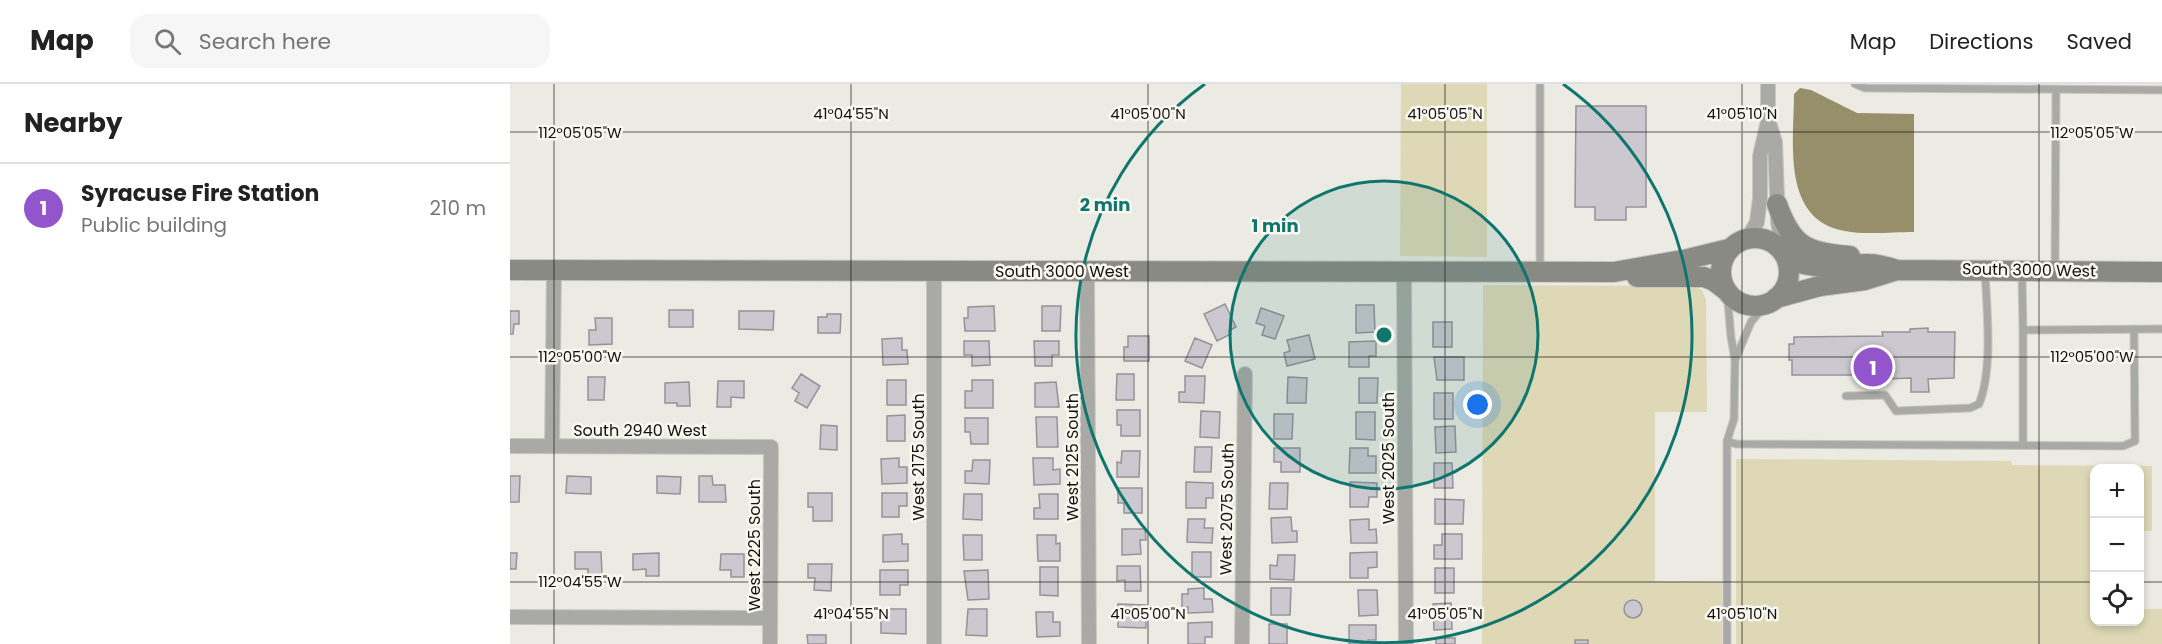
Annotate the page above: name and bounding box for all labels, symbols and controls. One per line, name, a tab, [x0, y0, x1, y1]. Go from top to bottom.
search box	[130, 14, 550, 68]
text: Map	[30, 21, 94, 60]
icon: search	[151, 25, 184, 58]
text: Search here	[199, 26, 331, 57]
text: Map	[1850, 27, 1896, 56]
text: Directions	[1929, 27, 2033, 56]
text: Saved	[2066, 27, 2132, 56]
text: 41°04'55"N	[813, 103, 889, 124]
text: 41°05'00"N	[1110, 103, 1186, 124]
text: 41°05'05"N	[1407, 103, 1483, 124]
text: 41°05'10"N	[1707, 103, 1777, 124]
text: Nearby	[24, 105, 122, 141]
text: 112°05'05"W	[538, 122, 622, 143]
text: 112°05'05"W	[2050, 122, 2134, 143]
text: Syracuse Fire Station	[81, 178, 319, 209]
text: 2 min	[1080, 192, 1130, 217]
text: 1	[40, 194, 47, 222]
text: 210 m	[430, 194, 486, 222]
text: Public building	[81, 211, 227, 239]
text: 1 min	[1251, 213, 1299, 238]
street label: South 3000 West	[1962, 257, 2096, 283]
street label: South 3000 West	[995, 260, 1129, 283]
centre of rings	[1374, 325, 1394, 345]
pin: 1	[1854, 344, 1892, 390]
text: 112°05'00"W	[538, 346, 622, 367]
text: 112°05'00"W	[2050, 346, 2134, 367]
your location	[1463, 390, 1492, 419]
street label: West 2025 South	[1377, 392, 1400, 524]
street label: West 2175 South	[907, 393, 930, 521]
street label: West 2125 South	[1061, 393, 1084, 521]
street label: South 2940 West	[573, 419, 707, 442]
street label: West 2075 South	[1214, 443, 1240, 575]
map controls	[2090, 464, 2144, 626]
button: +	[2090, 464, 2144, 518]
street label: West 2225 South	[743, 479, 766, 611]
button: −	[2090, 518, 2144, 572]
text: 112°04'55"W	[538, 571, 622, 592]
button: locate	[2090, 572, 2144, 626]
text: 41°04'55"N	[813, 603, 889, 624]
text: 41°05'00"N	[1110, 603, 1186, 624]
text: 41°05'05"N	[1407, 603, 1483, 624]
text: 41°05'10"N	[1707, 603, 1777, 624]

